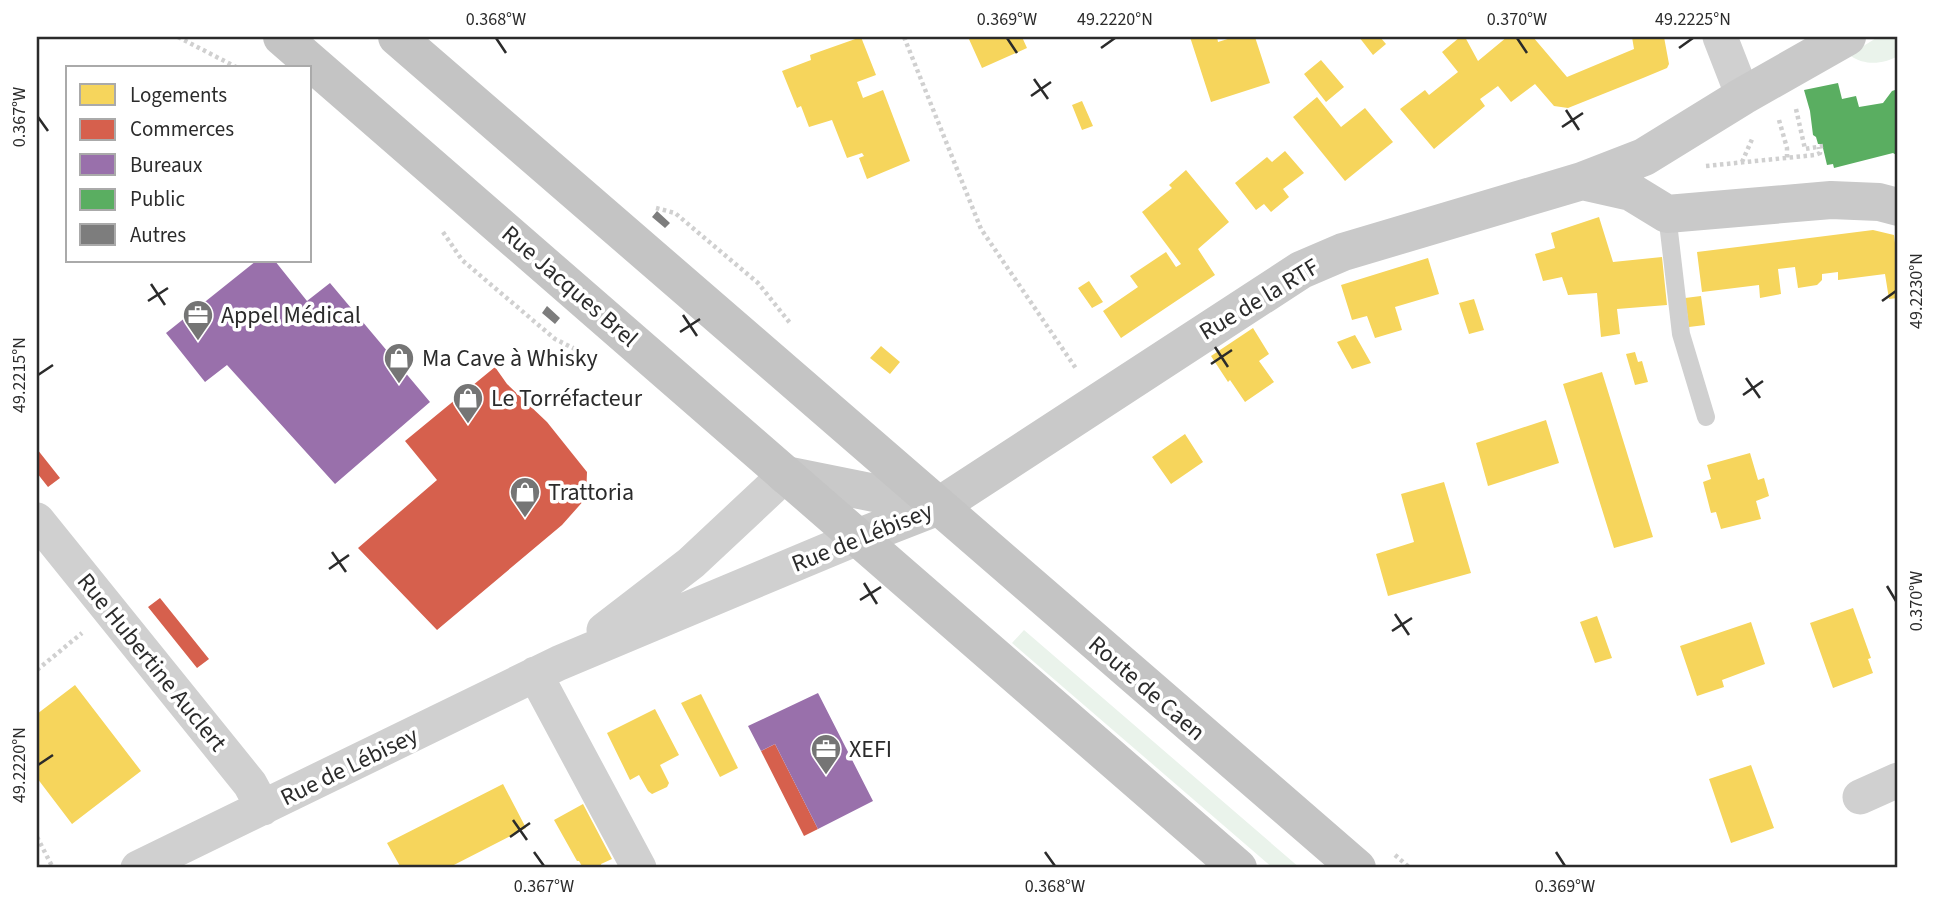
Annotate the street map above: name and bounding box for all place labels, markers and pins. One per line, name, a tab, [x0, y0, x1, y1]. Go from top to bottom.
office icon: Appel Médical	[181, 298, 215, 342]
place label: Appel Médical	[221, 298, 361, 333]
shop icon: Ma Cave à Whisky	[382, 341, 416, 385]
place label: Ma Cave à Whisky	[422, 341, 598, 376]
shop icon: Le Torréfacteur	[451, 381, 485, 425]
place label: Le Torréfacteur	[491, 381, 643, 416]
shop icon: Trattoria	[508, 475, 542, 519]
place label: Trattoria	[548, 475, 634, 510]
office icon: XEFI	[809, 732, 843, 776]
place label: XEFI	[849, 732, 892, 767]

